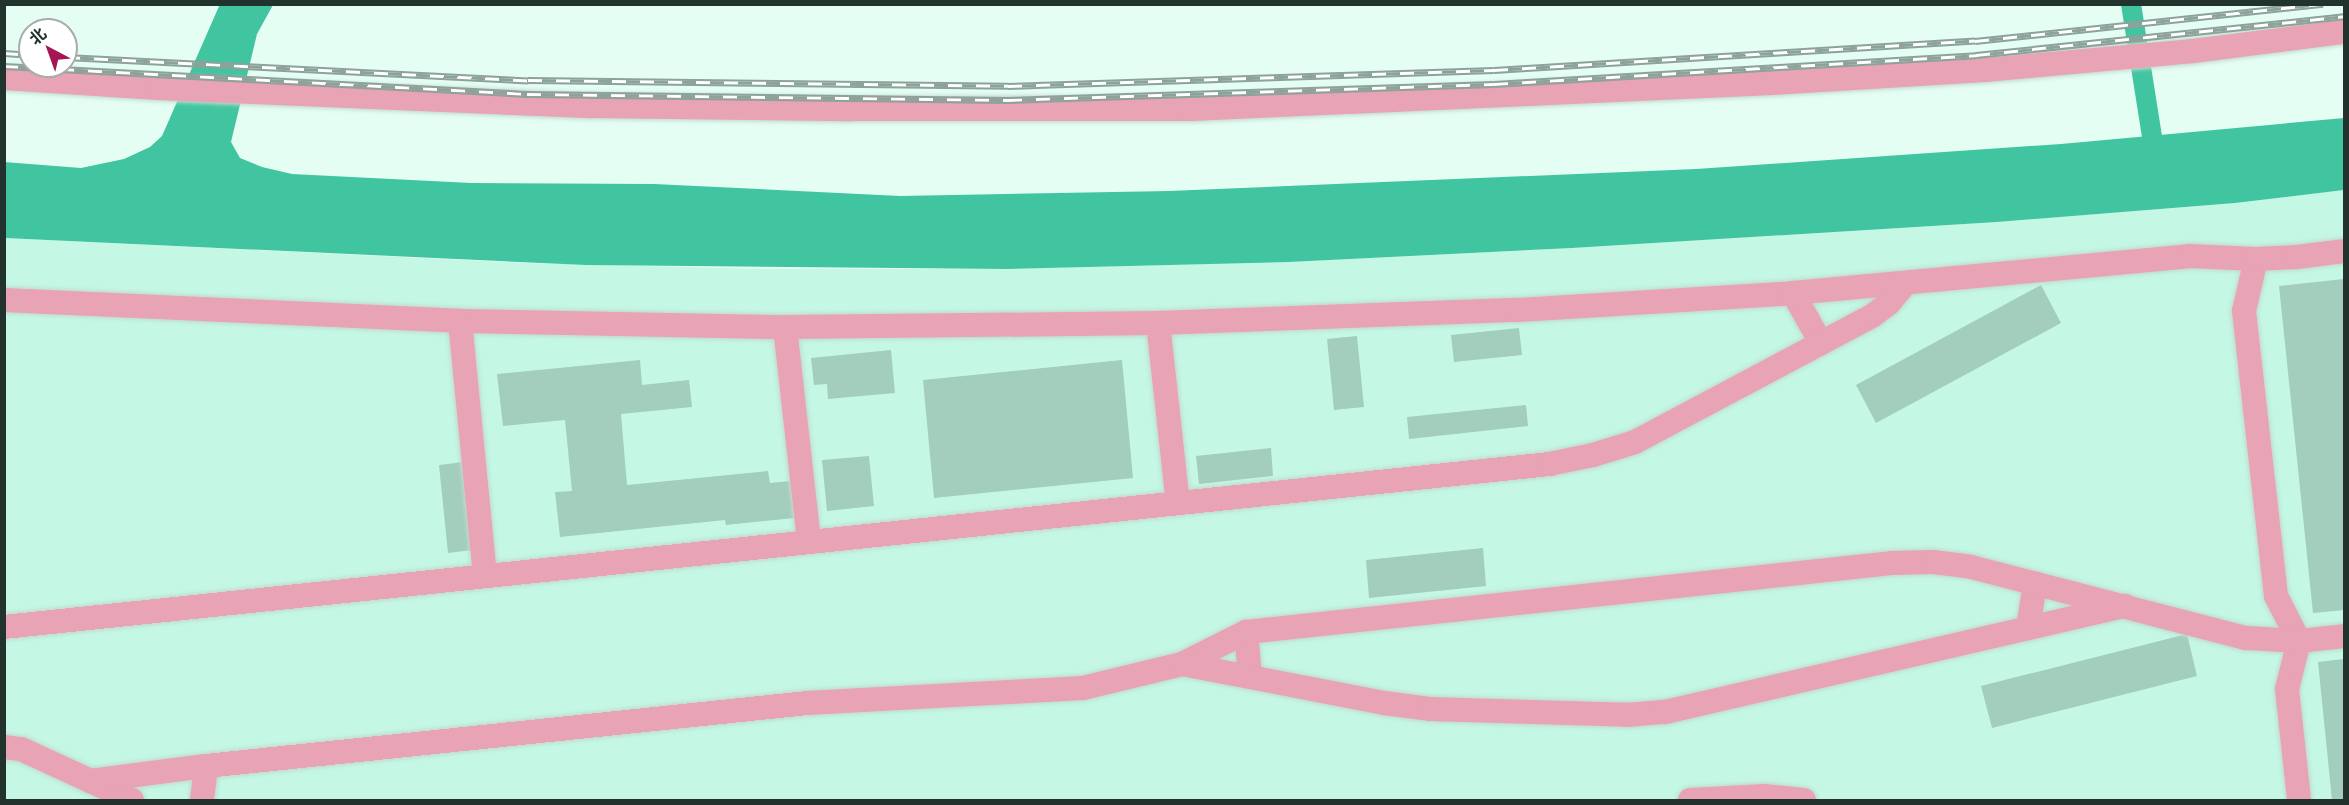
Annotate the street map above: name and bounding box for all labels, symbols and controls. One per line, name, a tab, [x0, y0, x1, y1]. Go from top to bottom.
north arrow	[18, 18, 78, 78]
text: 北	[25, 23, 50, 49]

